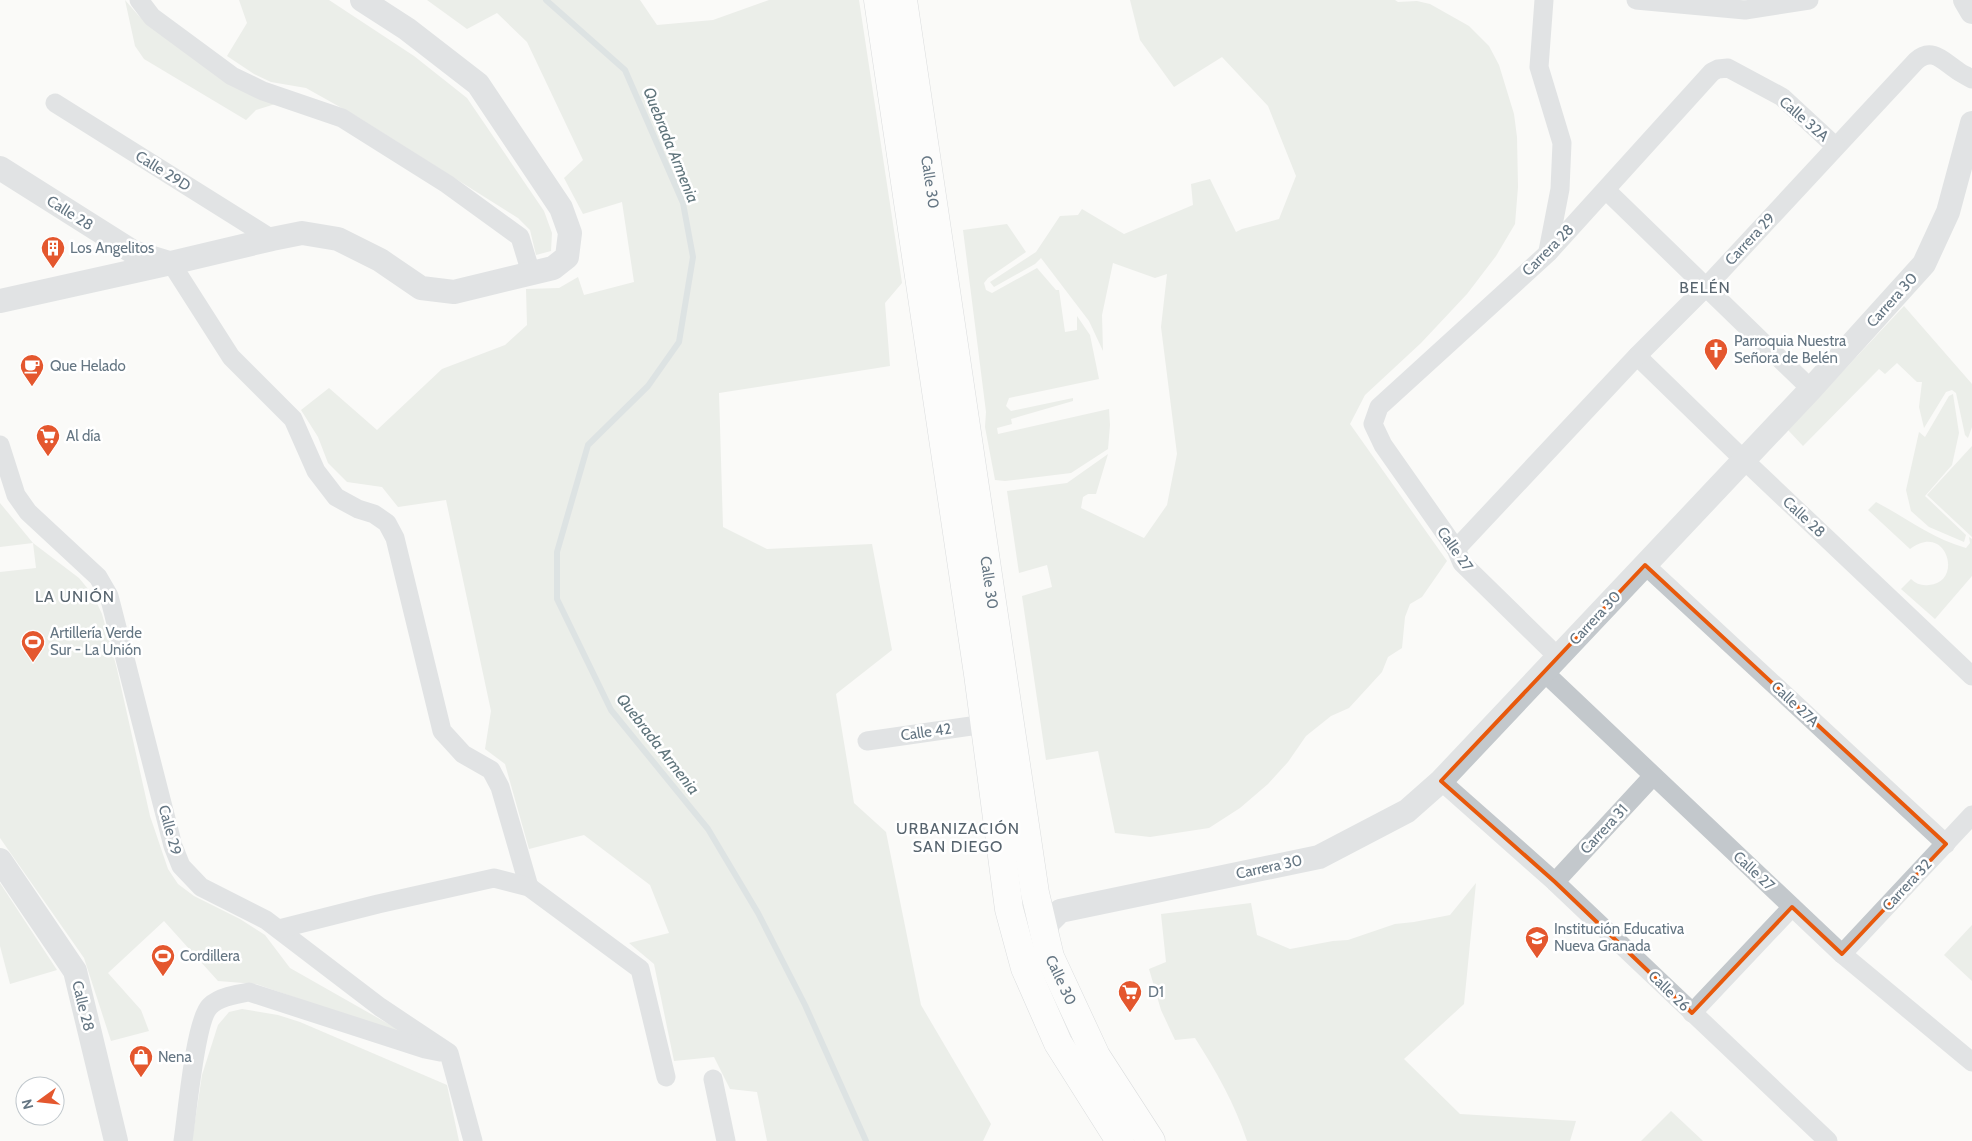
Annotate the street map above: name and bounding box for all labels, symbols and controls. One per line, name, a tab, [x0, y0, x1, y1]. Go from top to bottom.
water label: Quebrada Armenia	[639, 84, 703, 206]
street label: Calle 32A	[1776, 93, 1833, 146]
street label: Calle 29D	[132, 147, 194, 195]
street label: Calle 30	[917, 154, 943, 210]
street label: Calle 28	[43, 192, 97, 234]
street label: Carrera 29	[1721, 209, 1779, 269]
street label: Carrera 28	[1518, 220, 1578, 280]
building icon: Los Angelitos	[40, 235, 66, 269]
place label: Los Angelitos	[70, 239, 154, 257]
street label: Carrera 30	[1863, 269, 1921, 331]
district label: BELÉN	[1679, 278, 1731, 297]
place label: Parroquia Nuestra Señora de Belén	[1734, 332, 1847, 367]
church icon: Parroquia Nuestra Señora de Belén	[1703, 337, 1729, 371]
cafe icon: Que Helado	[19, 353, 45, 387]
place label: Que Helado	[50, 357, 126, 375]
supermarket icon: Al día	[35, 423, 61, 457]
place label: Al día	[66, 427, 102, 445]
street label: Calle 28	[1779, 493, 1829, 541]
street label: Calle 27	[1433, 523, 1477, 575]
street label: Calle 30	[976, 555, 1002, 610]
district label: LA UNIÓN	[35, 587, 115, 606]
street label: Carrera 30	[1566, 587, 1624, 649]
place label: Artillería Verde Sur - La Unión	[50, 624, 142, 659]
sports icon: Artillería Verde Sur - La Unión	[20, 629, 46, 663]
street label: Calle 27A	[1767, 677, 1823, 731]
water label: Quebrada Armenia	[613, 690, 703, 798]
street label: Calle 42	[899, 720, 953, 744]
street label: Carrera 31	[1576, 800, 1632, 858]
street label: Calle 29	[155, 803, 185, 857]
district label: URBANIZACIÓN SAN DIEGO	[896, 819, 1020, 856]
street label: Calle 27	[1730, 847, 1779, 895]
street label: Carrera 30	[1234, 851, 1304, 883]
street label: Carrera 32	[1878, 855, 1936, 915]
place label: Institución Educativa Nueva Granada	[1554, 920, 1685, 955]
school or university icon: Institución Educativa Nueva Granada	[1524, 925, 1550, 959]
sports icon: Cordillera	[150, 943, 176, 977]
place label: Cordillera	[180, 947, 241, 965]
street label: Calle 30	[1041, 952, 1080, 1008]
street label: Calle 26	[1644, 967, 1694, 1015]
street label: Calle 28	[68, 979, 98, 1033]
supermarket icon: D1	[1117, 979, 1143, 1013]
place label: D1	[1148, 983, 1164, 1001]
shop icon: Nena	[128, 1044, 154, 1078]
place label: Nena	[158, 1048, 192, 1066]
north arrow	[15, 1076, 65, 1126]
text: N	[17, 1097, 37, 1111]

